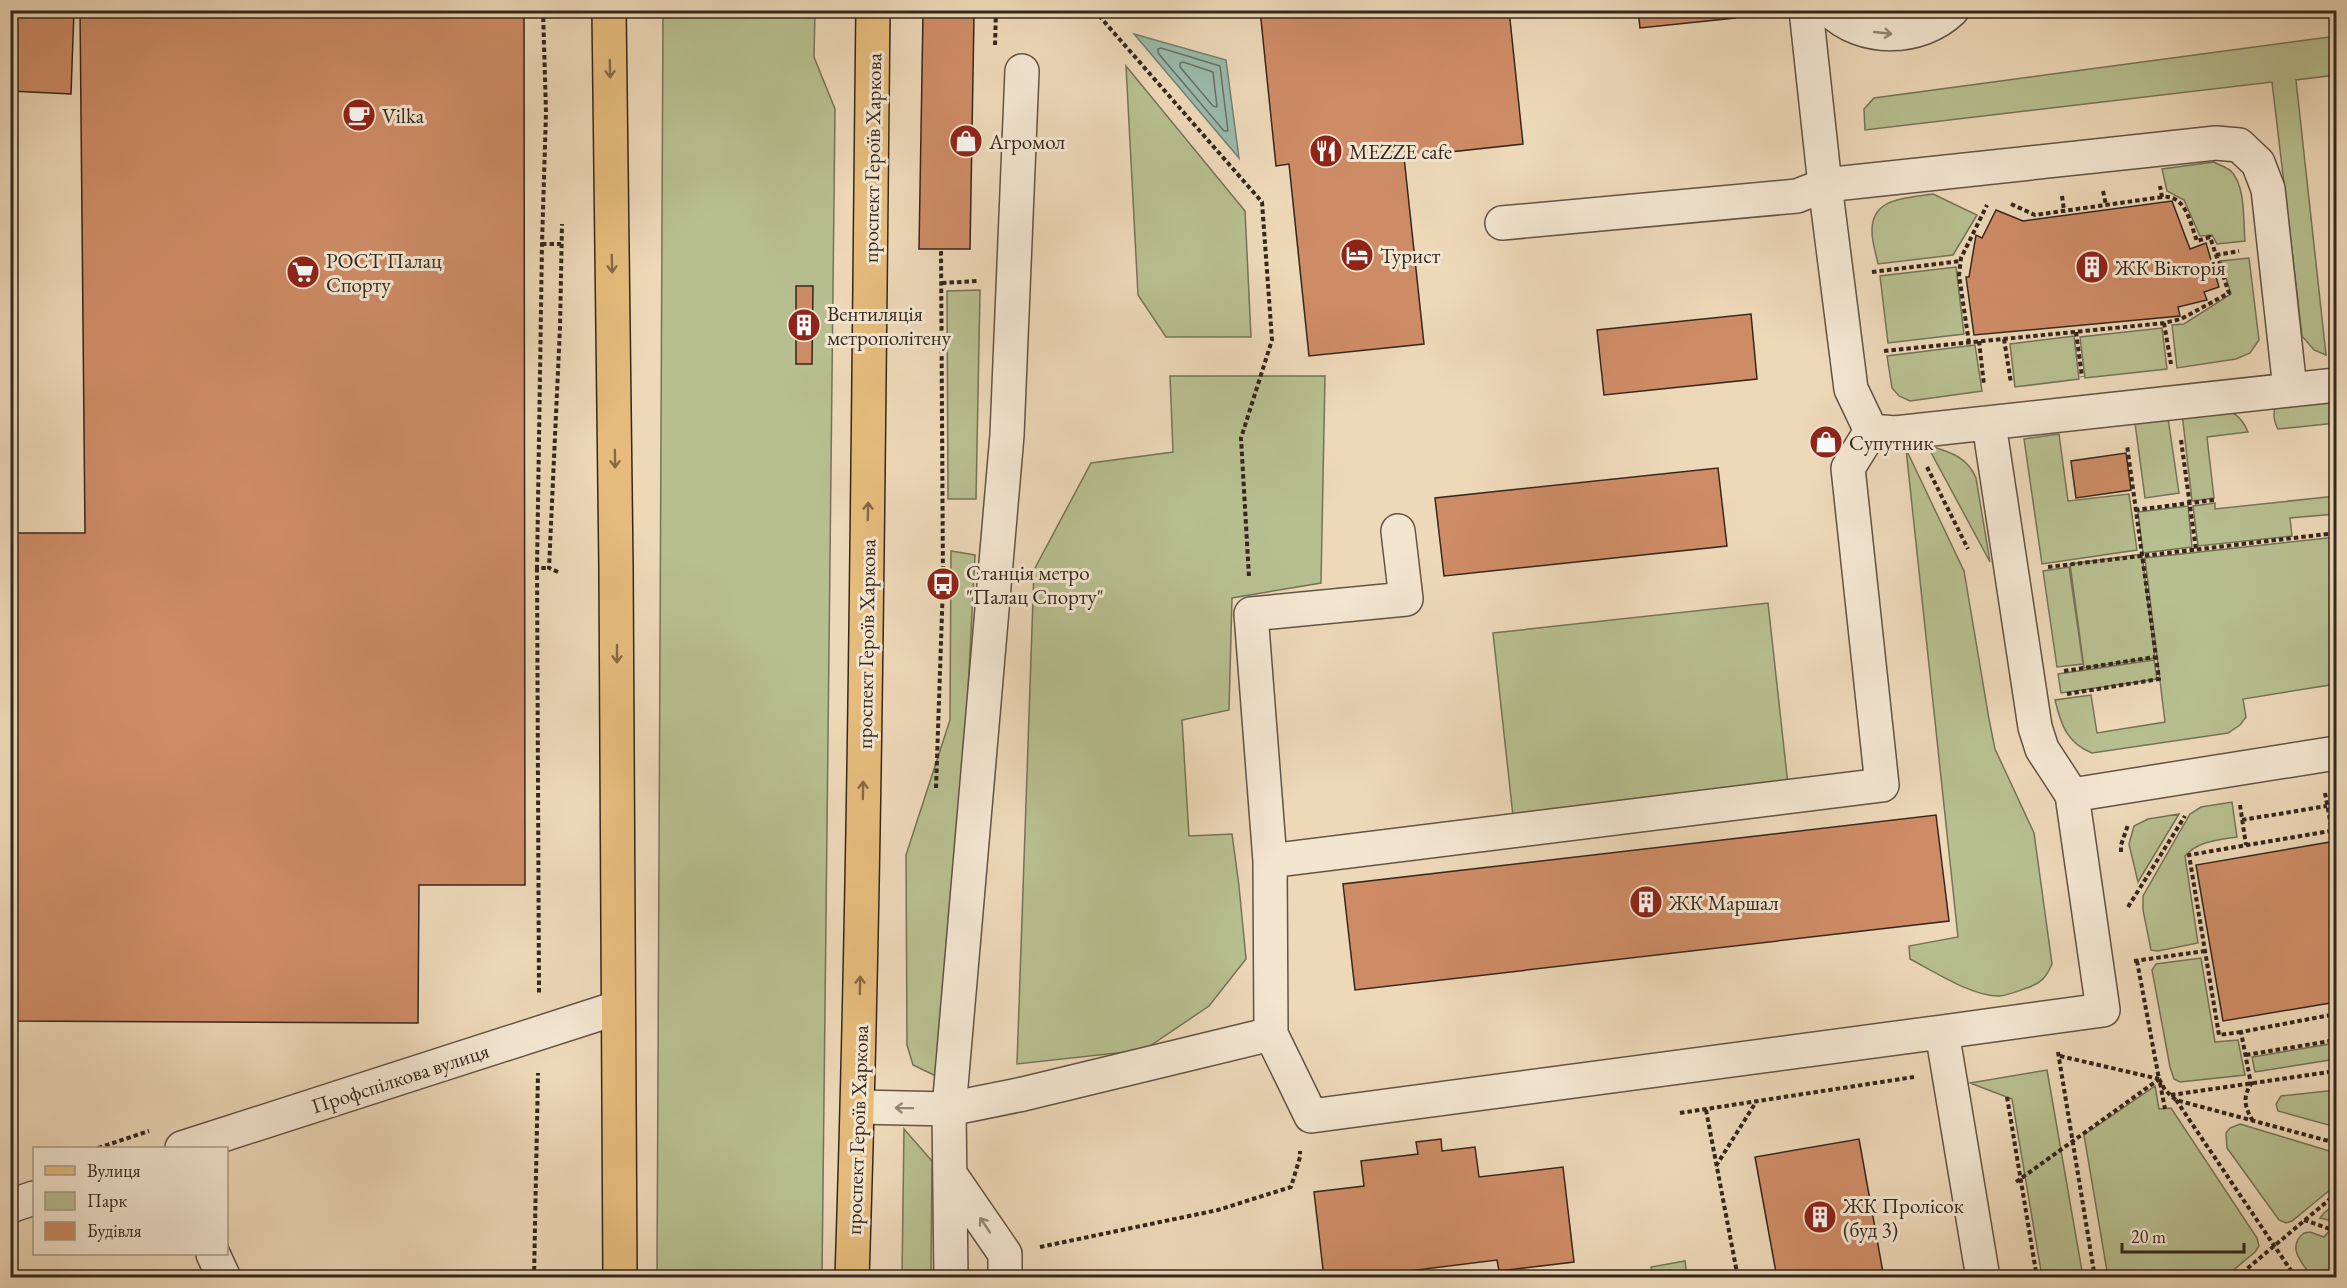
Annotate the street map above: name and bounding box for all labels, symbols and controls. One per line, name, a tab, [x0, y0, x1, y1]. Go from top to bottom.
one-way arrow	[1872, 28, 1892, 39]
street label: проспект Героїв Харкова	[857, 52, 887, 263]
one-way arrow	[604, 58, 615, 78]
cafe icon: Vilka	[341, 97, 377, 133]
place label: Vilka	[382, 102, 425, 129]
shop icon: Агромол	[948, 123, 984, 159]
place label: Агромол	[988, 128, 1065, 155]
restaurant icon: MEZZE cafe	[1308, 133, 1344, 169]
place label: MEZZE cafe	[1349, 138, 1452, 165]
hotel icon: Турист	[1339, 237, 1375, 273]
place label: Турист	[1380, 242, 1441, 269]
place label: РОСТ Палац Спорту	[326, 247, 442, 298]
building icon: ЖК Вікторія	[2074, 249, 2110, 285]
one-way arrow	[606, 253, 618, 273]
supermarket icon: РОСТ Палац Спорту	[285, 254, 321, 290]
place label: ЖК Вікторія	[2114, 254, 2226, 281]
place label: Вентиляція метрополітену	[827, 300, 952, 351]
building icon: Вентиляція метрополітену	[786, 307, 822, 343]
shop icon: Супутник	[1808, 424, 1844, 460]
place label: Супутник	[1849, 429, 1934, 456]
one-way arrow	[609, 448, 621, 468]
one-way arrow	[862, 502, 874, 522]
street label: проспект Героїв Харкова	[851, 538, 881, 749]
place label: Станція метро "Палац Спорту"	[966, 559, 1104, 610]
bus stop icon: Станція метро "Палац Спорту"	[925, 566, 961, 602]
one-way arrow	[611, 643, 623, 663]
one-way arrow	[858, 781, 869, 801]
building icon: ЖК Маршал	[1628, 884, 1664, 920]
place label: ЖК Маршал	[1668, 889, 1779, 916]
one-way arrow	[854, 976, 866, 996]
street label: проспект Героїв Харкова	[840, 1024, 874, 1235]
street label: Профспілкова вулиця	[308, 1037, 492, 1119]
one-way arrow	[894, 1102, 914, 1114]
legend	[33, 1147, 228, 1255]
text: Вулиця	[87, 1159, 140, 1182]
text: Парк	[87, 1189, 127, 1212]
place label: ЖК Пролісок (буд 3)	[1842, 1192, 1964, 1243]
building icon: ЖК Пролісок (буд 3)	[1802, 1199, 1838, 1235]
scale bar	[2122, 1216, 2244, 1254]
one-way arrow	[979, 1217, 991, 1234]
text: Будівля	[87, 1219, 142, 1242]
text: 20 m	[2131, 1225, 2166, 1248]

